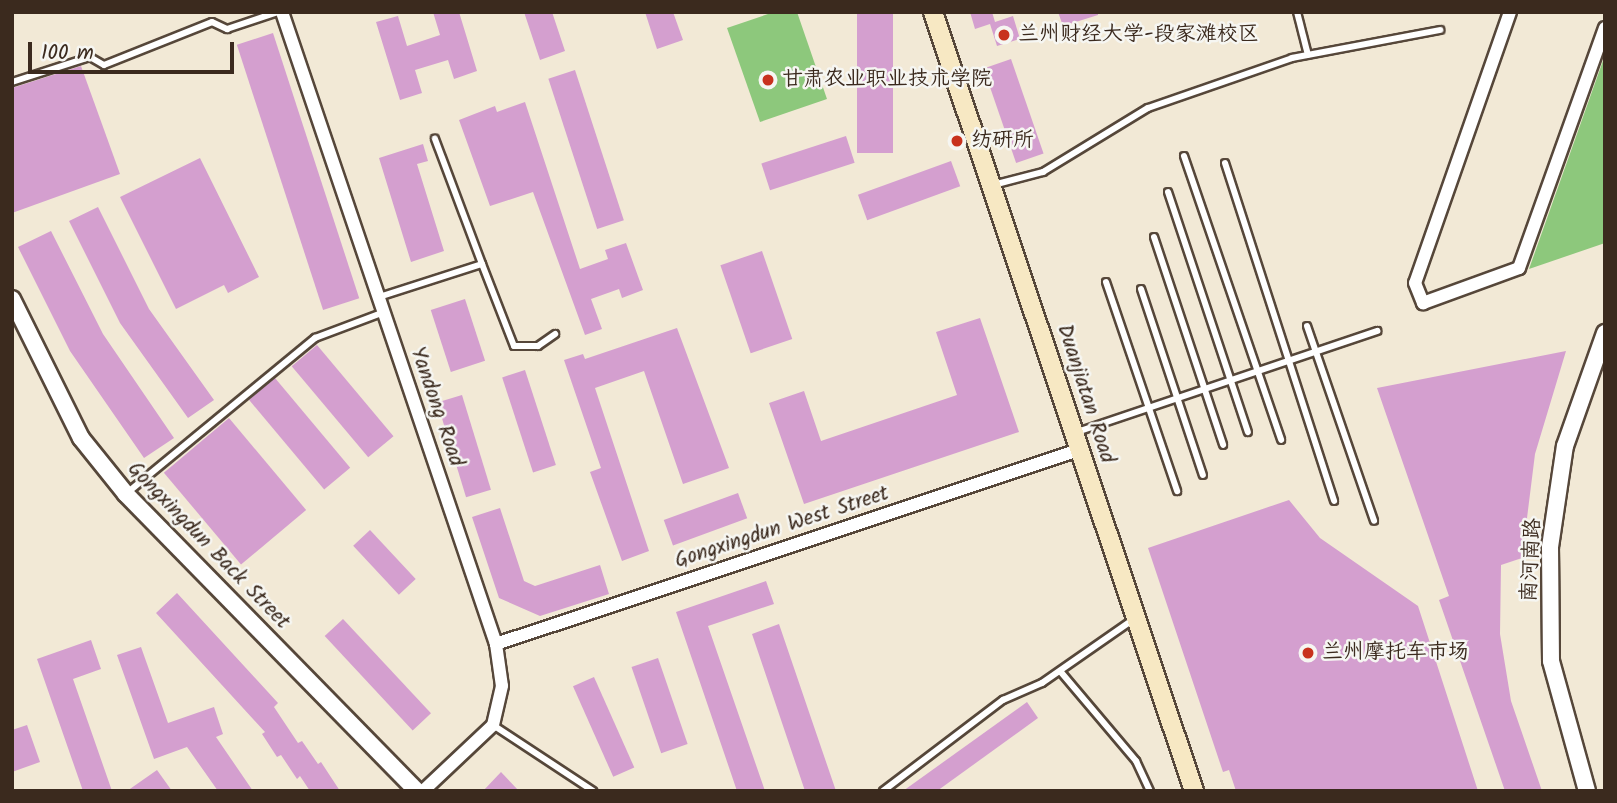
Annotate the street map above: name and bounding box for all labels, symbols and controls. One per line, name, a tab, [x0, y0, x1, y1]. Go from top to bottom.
place label: 兰州财经大学-段家滩校区	[1018, 22, 1259, 48]
marker: 兰州财经大学-段家滩校区	[996, 27, 1012, 43]
scale bar	[32, 28, 238, 72]
text: 100 m	[41, 37, 94, 70]
place label: 甘肃农业职业技术学院	[782, 67, 992, 93]
marker: 甘肃农业职业技术学院	[760, 72, 776, 88]
place label: 纺研所	[971, 128, 1034, 154]
marker: 纺研所	[949, 133, 965, 149]
street label: Duanjiatan Road	[1051, 321, 1119, 467]
street label: Yandong Road	[404, 344, 468, 470]
street label: Gongxingdun Back Street	[122, 457, 294, 635]
street label: Gongxingdun West Street	[672, 481, 892, 575]
street label: 南河南路	[1517, 517, 1547, 603]
place label: 兰州摩托车市场	[1322, 640, 1469, 666]
marker: 兰州摩托车市场	[1300, 645, 1316, 661]

